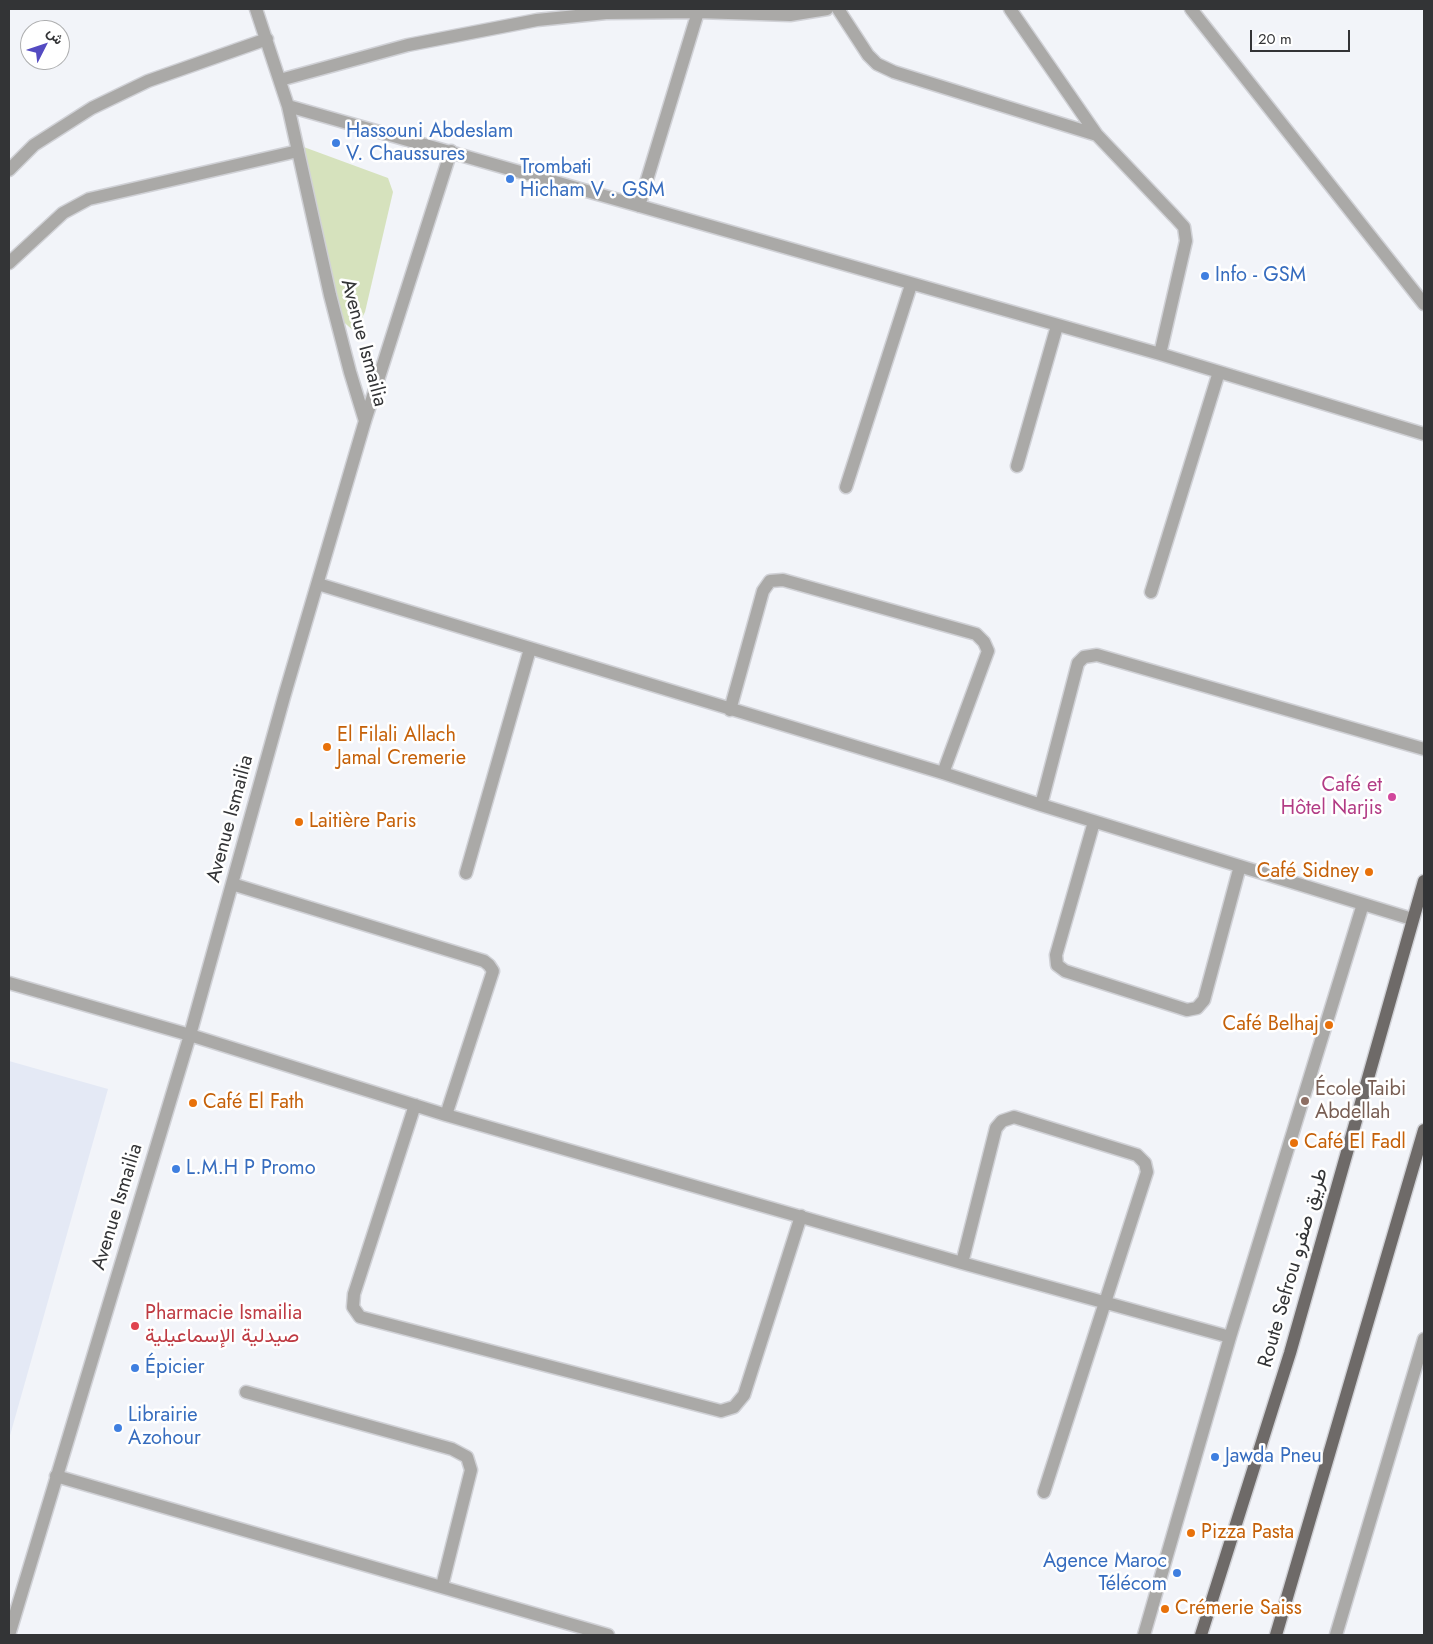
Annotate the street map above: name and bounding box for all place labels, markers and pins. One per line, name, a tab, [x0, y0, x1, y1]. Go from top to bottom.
place label: Hassouni Abdeslam V. Chaussures	[346, 120, 513, 167]
marker: Hassouni Abdeslam V. Chaussures	[330, 137, 342, 149]
place label: Trombati Hicham V . GSM	[520, 156, 665, 203]
marker: Trombati Hicham V . GSM	[504, 173, 516, 185]
place label: Info - GSM	[1215, 264, 1306, 288]
marker: Info - GSM	[1199, 270, 1211, 282]
place label: El Filali Allach Jamal Cremerie	[337, 724, 466, 771]
marker: El Filali Allach Jamal Cremerie	[321, 741, 333, 753]
place label: Café et Hôtel Narjis	[1281, 774, 1382, 821]
marker: Café et Hôtel Narjis	[1386, 791, 1398, 803]
place label: Laitière Paris	[309, 810, 416, 834]
marker: Laitière Paris	[293, 816, 305, 828]
place label: Café Sidney	[1257, 860, 1359, 884]
marker: Café Sidney	[1363, 866, 1375, 878]
place label: Café Belhaj	[1222, 1013, 1319, 1037]
marker: Café Belhaj	[1323, 1019, 1335, 1031]
place label: École Taibi Abdellah	[1315, 1078, 1406, 1125]
place label: Café El Fath	[203, 1091, 304, 1115]
marker: École Taibi Abdellah	[1299, 1095, 1311, 1107]
marker: Café El Fath	[187, 1097, 199, 1109]
place label: Café El Fadl	[1304, 1131, 1406, 1155]
marker: Café El Fadl	[1288, 1137, 1300, 1149]
place label: L.M.H P Promo	[186, 1157, 316, 1181]
marker: L.M.H P Promo	[170, 1163, 182, 1175]
place label: Pharmacie Ismailia صيدلية الإسماعيلية	[145, 1302, 302, 1349]
marker: Pharmacie Ismailia صيدلية الإسماعيلية	[129, 1320, 141, 1332]
place label: Épicier	[145, 1356, 205, 1380]
marker: Épicier	[129, 1362, 141, 1374]
place label: Librairie Azohour	[128, 1404, 201, 1451]
marker: Librairie Azohour	[112, 1422, 124, 1434]
place label: Jawda Pneu	[1225, 1445, 1322, 1469]
marker: Jawda Pneu	[1209, 1451, 1221, 1463]
place label: Pizza Pasta	[1201, 1521, 1294, 1545]
marker: Pizza Pasta	[1185, 1527, 1197, 1539]
place label: Agence Maroc Télécom	[1043, 1550, 1167, 1597]
marker: Agence Maroc Télécom	[1171, 1567, 1183, 1579]
place label: Crémerie Saiss	[1175, 1597, 1302, 1621]
marker: Crémerie Saiss	[1159, 1603, 1171, 1615]

